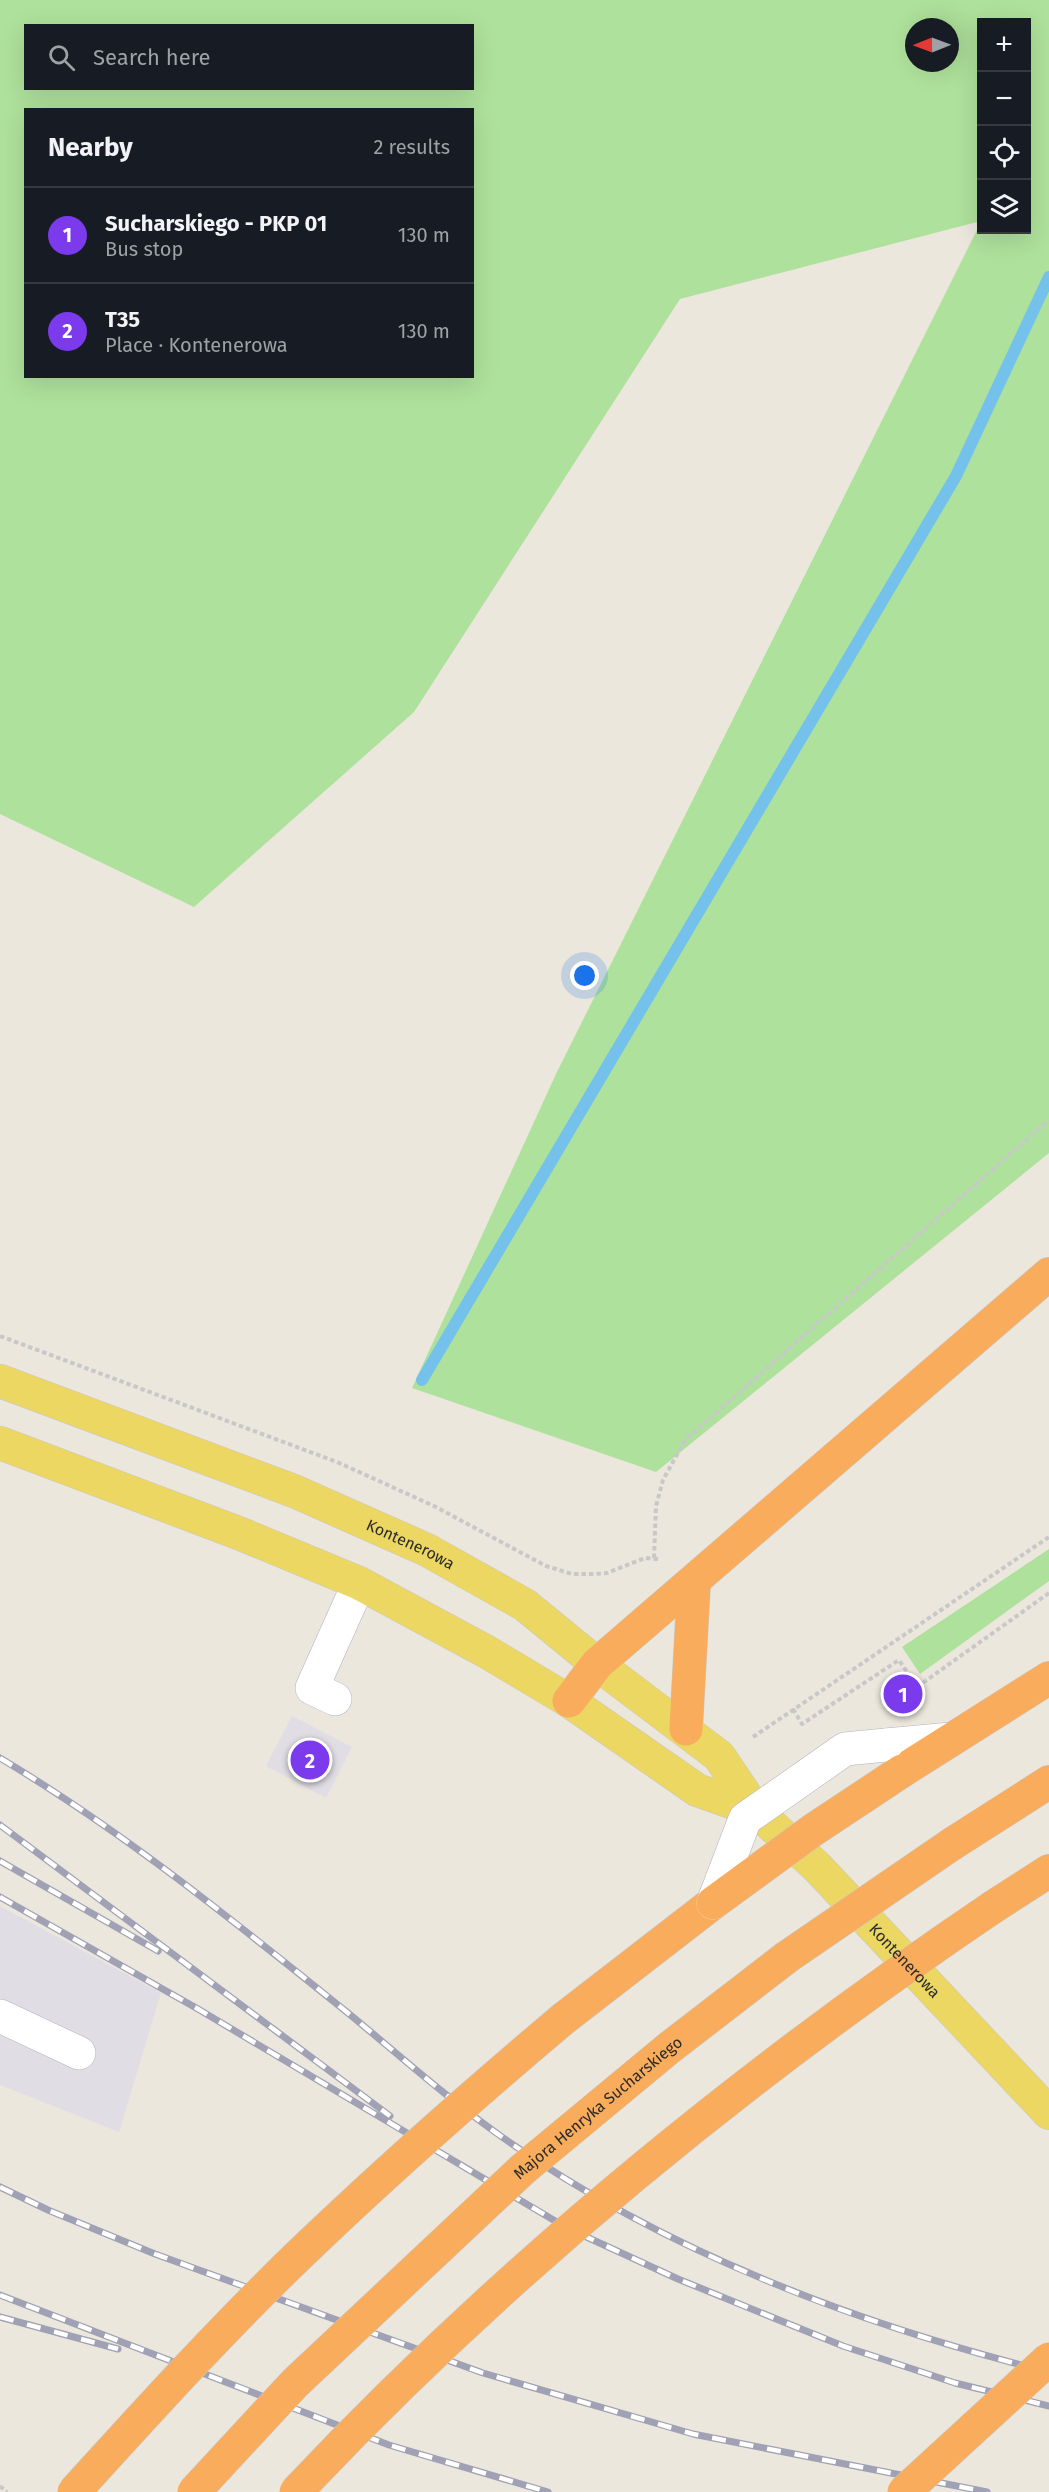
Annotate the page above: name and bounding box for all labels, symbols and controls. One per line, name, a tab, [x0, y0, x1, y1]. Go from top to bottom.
north arrow	[905, 18, 959, 72]
map controls	[977, 18, 1031, 234]
button: +	[977, 18, 1031, 72]
search box	[24, 24, 474, 90]
icon: search	[45, 41, 78, 74]
text: Search here	[93, 44, 211, 71]
button: −	[977, 72, 1031, 126]
button: locate	[977, 126, 1031, 180]
text: Nearby	[48, 132, 133, 163]
text: 2 results	[373, 135, 450, 159]
button: layers	[977, 180, 1031, 234]
text: Sucharskiego - PKP 01	[105, 210, 327, 237]
text: 1	[63, 223, 72, 247]
text: 130 m	[398, 223, 450, 247]
text: Bus stop	[105, 237, 183, 261]
text: T35	[105, 306, 140, 333]
text: 2	[62, 319, 73, 343]
text: 130 m	[398, 319, 450, 343]
text: Place · Kontenerowa	[105, 333, 288, 357]
your location	[570, 961, 599, 990]
street label: Kontenerowa	[363, 1515, 458, 1574]
pin: 1	[884, 1672, 922, 1716]
pin: 2	[290, 1738, 330, 1782]
street label: Kontenerowa	[865, 1919, 944, 2002]
street label: Majora Henryka Sucharskiego	[509, 2032, 686, 2183]

